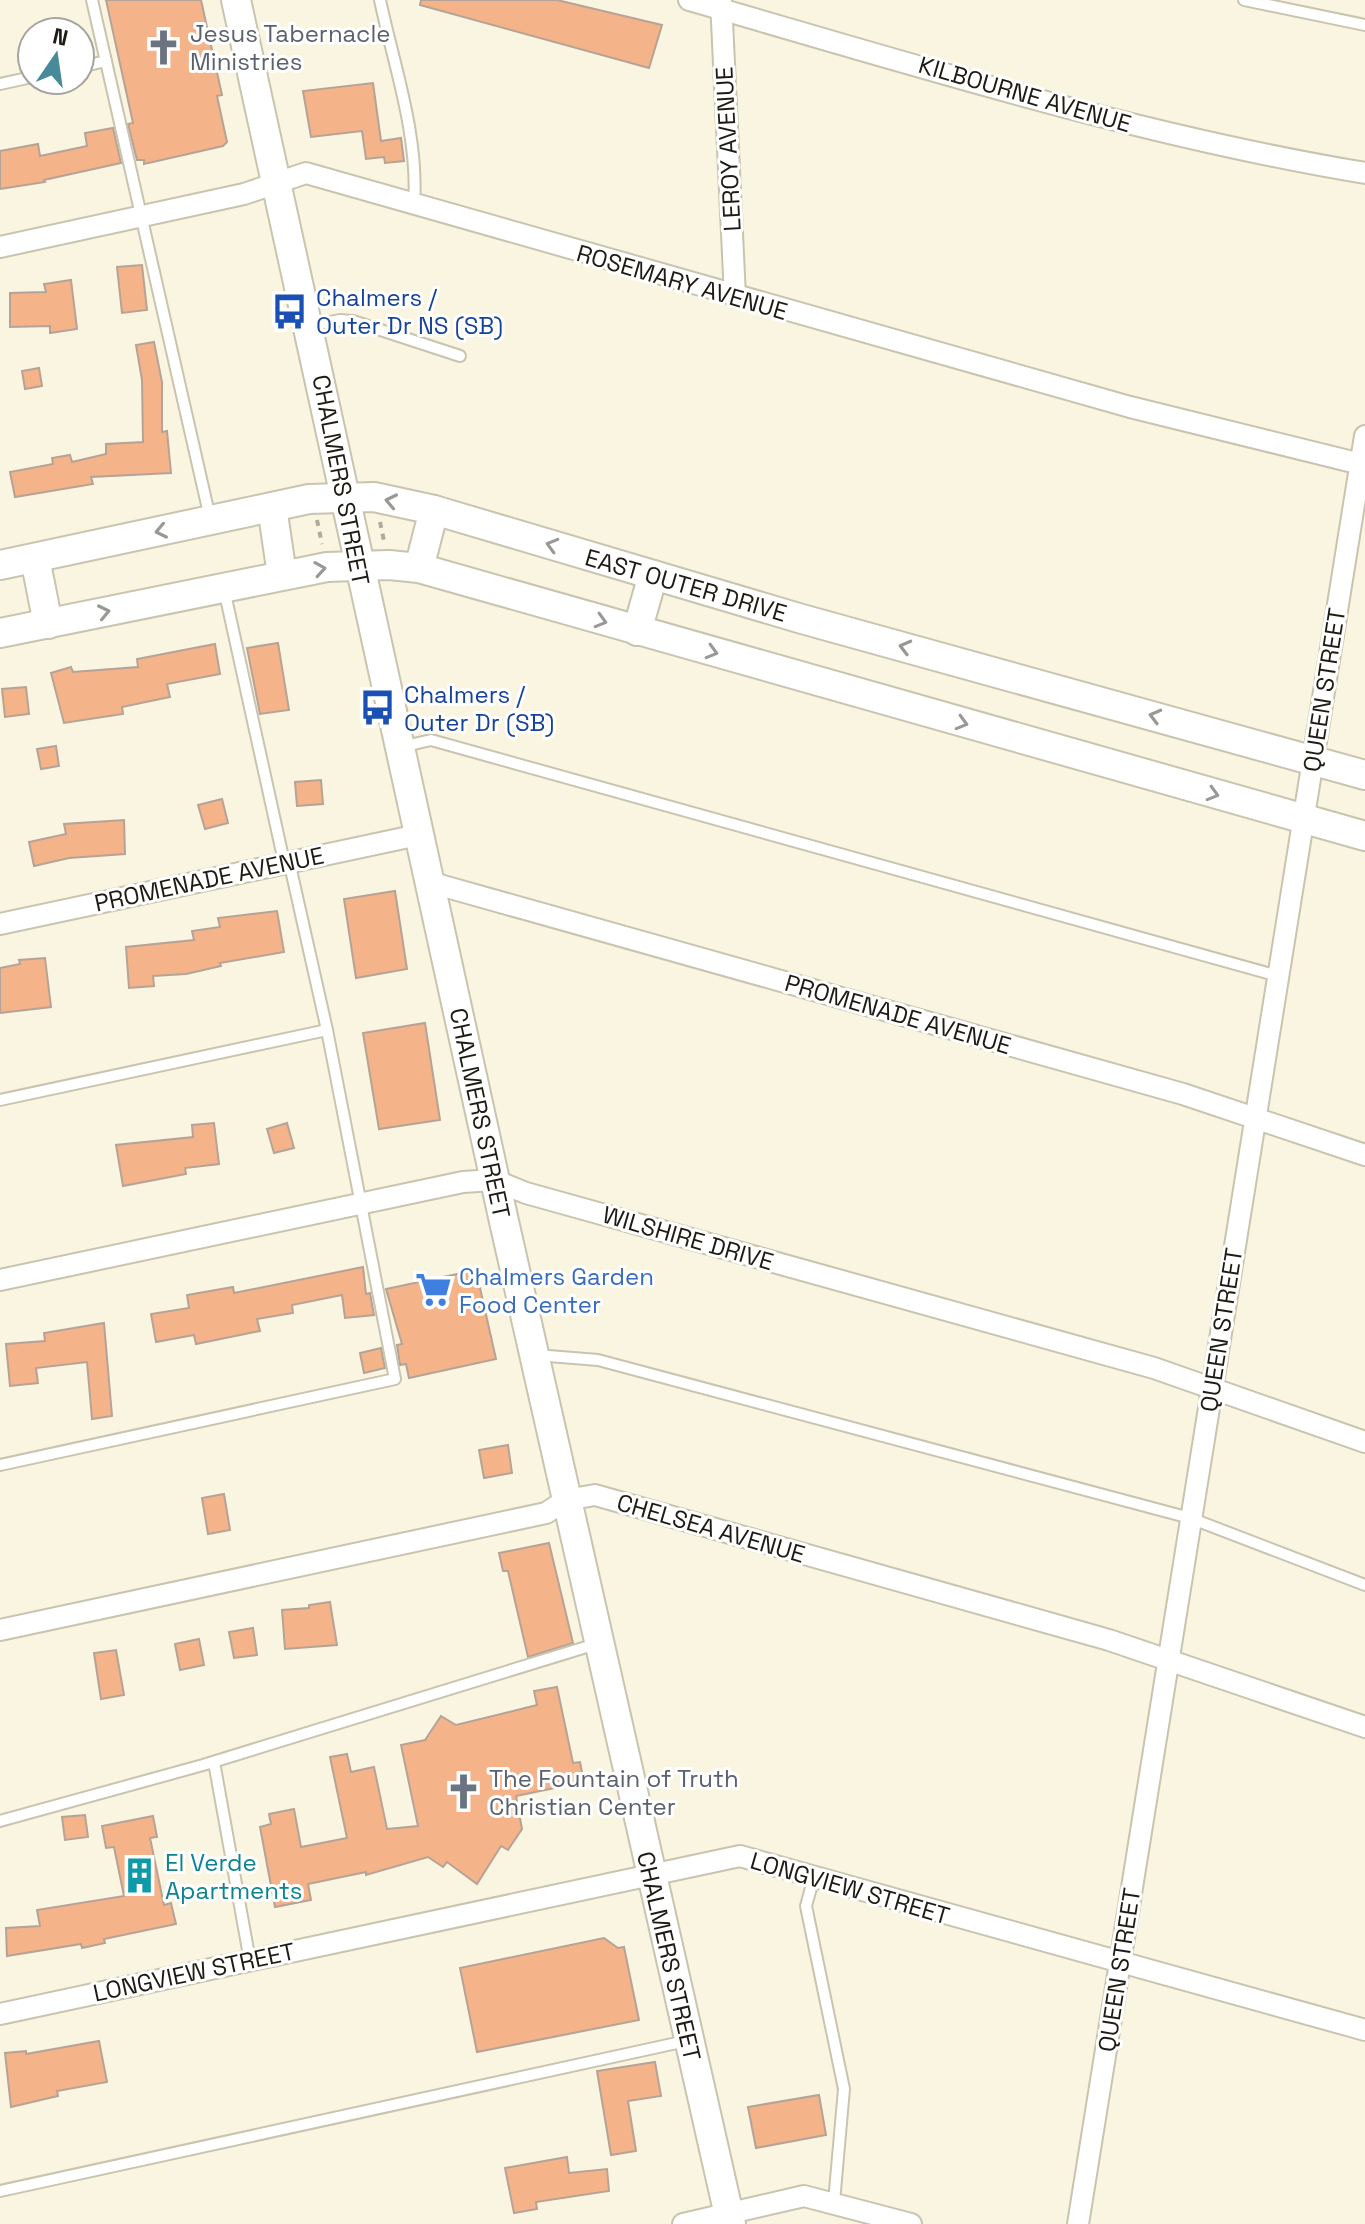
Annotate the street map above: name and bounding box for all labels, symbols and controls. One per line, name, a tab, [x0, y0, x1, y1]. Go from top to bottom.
north arrow	[16, 16, 96, 96]
place label: Jesus Tabernacle Ministries	[190, 18, 391, 77]
text: N	[50, 21, 71, 52]
church icon: Jesus Tabernacle Ministries	[145, 28, 183, 66]
street label: KILBOURNE AVENUE	[915, 49, 1135, 139]
street label: LEROY AVENUE	[708, 66, 748, 232]
street label: ROSEMARY AVENUE	[573, 237, 791, 327]
place label: Chalmers / Outer Dr NS (SB)	[316, 282, 503, 341]
bus stop icon: Chalmers / Outer Dr NS (SB)	[271, 292, 309, 330]
street label: CHALMERS STREET	[305, 372, 377, 588]
one-way arrow	[385, 493, 398, 510]
one-way arrow	[155, 522, 168, 539]
one-way arrow	[545, 538, 559, 554]
street label: EAST OUTER DRIVE	[582, 541, 790, 629]
one-way arrow	[314, 561, 327, 578]
one-way arrow	[97, 604, 110, 621]
street label: QUEEN STREET	[1296, 606, 1352, 774]
one-way arrow	[594, 612, 608, 628]
one-way arrow	[898, 640, 912, 656]
one-way arrow	[705, 643, 719, 659]
place label: Chalmers / Outer Dr (SB)	[404, 679, 554, 738]
bus stop icon: Chalmers / Outer Dr (SB)	[359, 689, 397, 727]
one-way arrow	[1149, 709, 1163, 726]
one-way arrow	[955, 714, 969, 730]
one-way arrow	[1205, 784, 1219, 801]
street label: PROMENADE AVENUE	[91, 840, 327, 918]
street label: PROMENADE AVENUE	[781, 967, 1015, 1061]
street label: CHALMERS STREET	[443, 1005, 517, 1221]
street label: WILSHIRE DRIVE	[599, 1199, 777, 1277]
street label: QUEEN STREET	[1193, 1246, 1249, 1414]
place label: Chalmers Garden Food Center	[459, 1261, 654, 1320]
supermarket icon: Chalmers Garden Food Center	[414, 1271, 452, 1309]
street label: CHELSEA AVENUE	[613, 1486, 809, 1570]
place label: The Fountain of Truth Christian Center	[489, 1763, 739, 1822]
church icon: The Fountain of Truth Christian Center	[444, 1773, 482, 1811]
street label: LONGVIEW STREET	[747, 1845, 953, 1931]
place label: El Verde Apartments	[165, 1847, 302, 1906]
street label: CHALMERS STREET	[630, 1848, 708, 2064]
building icon: El Verde Apartments	[120, 1857, 158, 1895]
street label: QUEEN STREET	[1091, 1886, 1147, 2054]
street label: LONGVIEW STREET	[90, 1935, 298, 2009]

